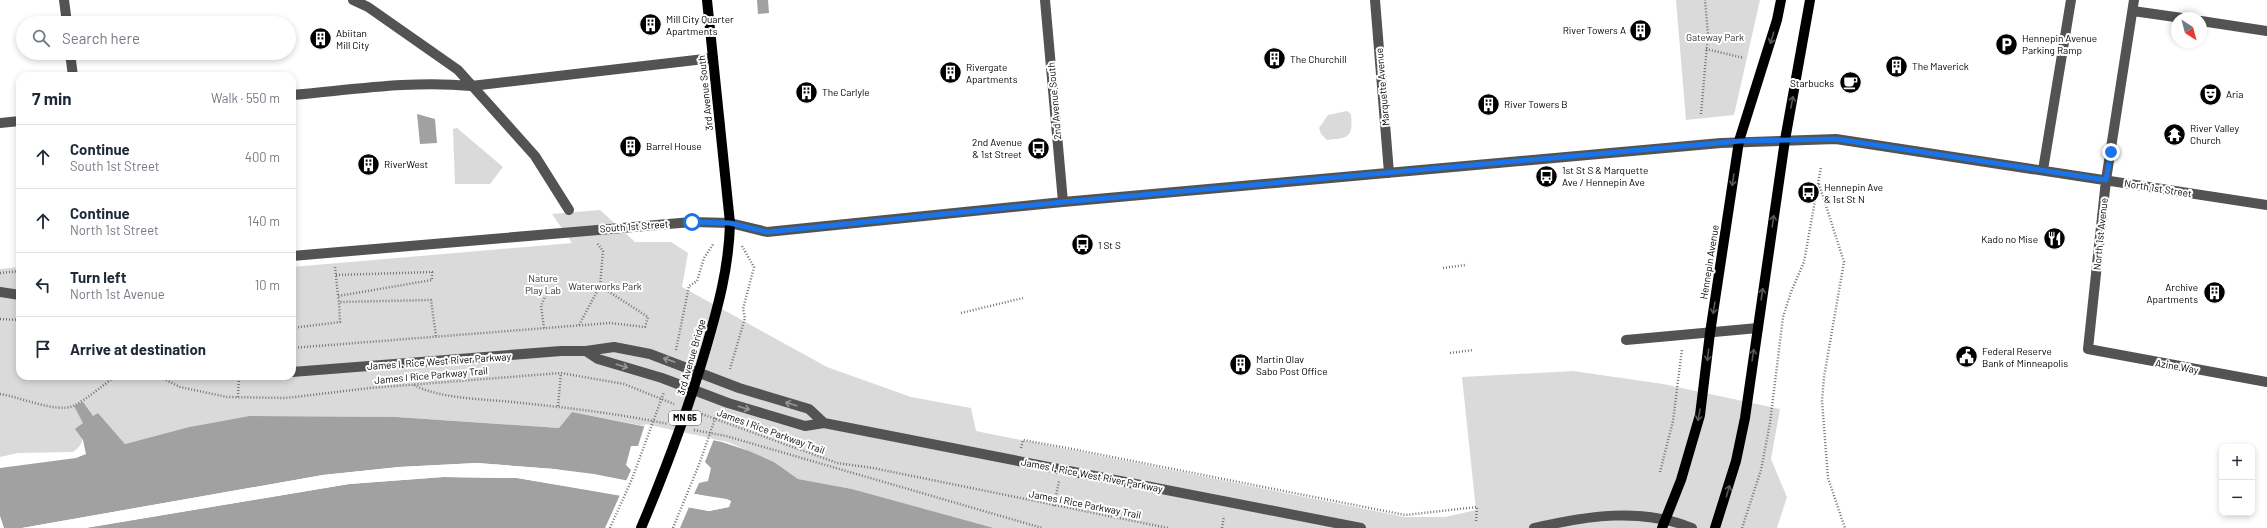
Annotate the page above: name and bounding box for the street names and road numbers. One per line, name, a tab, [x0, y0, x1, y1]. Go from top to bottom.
street label: Marquette Avenue	[1373, 48, 1391, 126]
street label: 3rd Avenue South	[695, 55, 715, 131]
street label: 2nd Avenue South	[1045, 62, 1063, 140]
street label: North 1st Street	[2123, 177, 2193, 199]
street label: North 1st Avenue	[2090, 197, 2110, 271]
street label: South 1st Street	[599, 218, 669, 234]
street label: Hennepin Avenue	[1697, 224, 1721, 300]
street label: 3rd Avenue Bridge	[674, 318, 708, 396]
street label: James I. Rice West River Parkway	[367, 350, 512, 372]
street label: Azine Way	[2154, 356, 2200, 376]
street label: James I Rice Parkway Trail	[374, 364, 488, 386]
street label: James I Rice Parkway Trail	[715, 406, 827, 456]
road number: MN 65	[669, 411, 701, 425]
street label: James I. Rice West River Parkway	[1020, 455, 1164, 495]
street label: James I Rice Parkway Trail	[1028, 487, 1142, 521]

